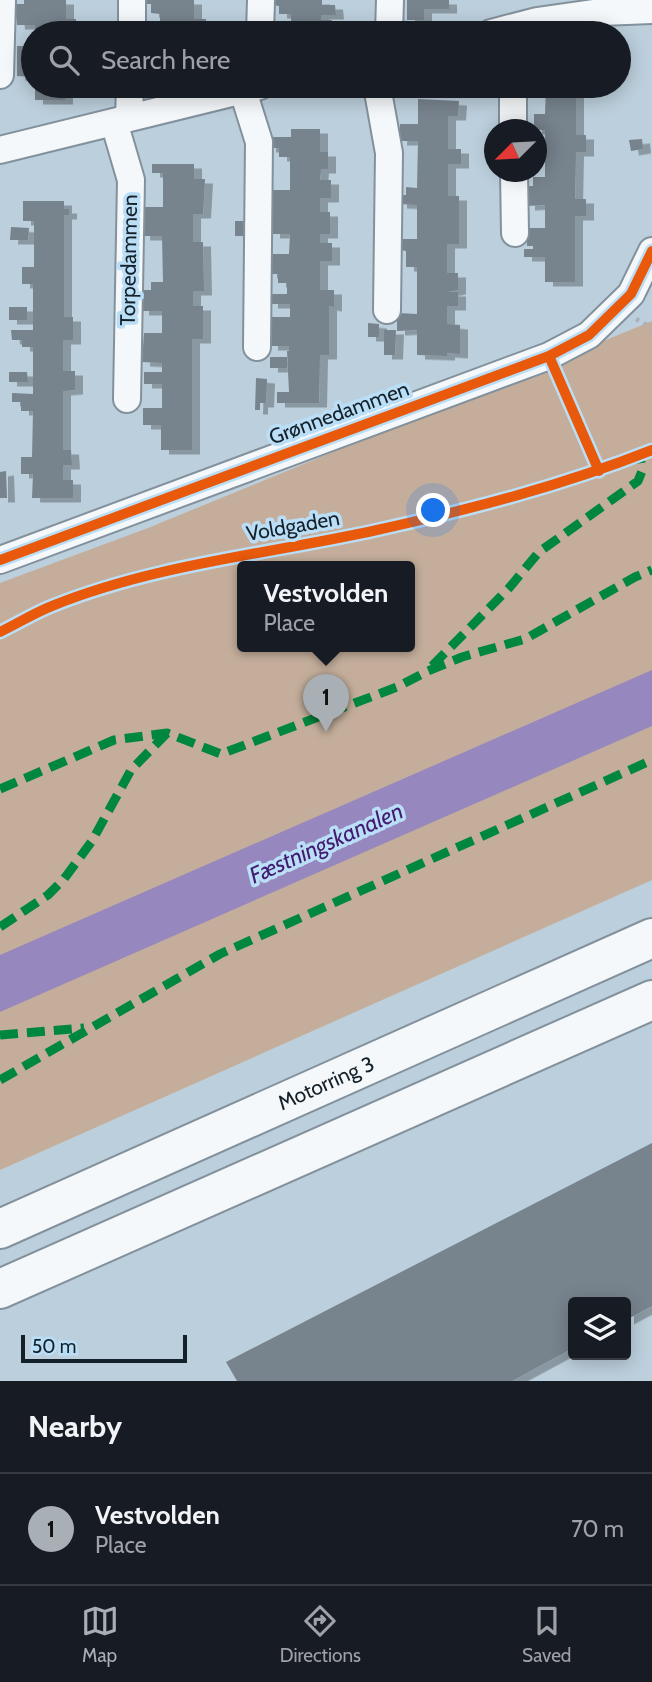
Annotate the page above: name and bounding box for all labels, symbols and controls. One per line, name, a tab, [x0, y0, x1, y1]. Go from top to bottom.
search box	[21, 21, 631, 98]
icon: search	[45, 41, 83, 79]
text: Search here	[101, 44, 230, 76]
north arrow	[484, 119, 547, 182]
street label: Torpedammen	[115, 194, 142, 326]
street label: Grønnedammen	[265, 376, 412, 449]
your location	[416, 493, 450, 527]
street label: Voldgaden	[244, 505, 342, 546]
popup	[237, 561, 415, 652]
text: Vestvolden	[264, 577, 388, 609]
text: Place	[264, 609, 315, 637]
pin: 1	[303, 674, 349, 732]
water label: Fæstningskanalen	[245, 797, 407, 889]
street label: Motorring 3	[274, 1051, 378, 1115]
map controls	[568, 1297, 631, 1360]
button: layers	[568, 1297, 631, 1360]
scale bar	[21, 1332, 187, 1364]
text: 50 m	[32, 1335, 76, 1358]
text: Nearby	[28, 1408, 122, 1445]
text: Vestvolden	[95, 1499, 220, 1531]
text: 1	[47, 1515, 55, 1543]
text: 70 m	[571, 1515, 624, 1543]
text: Place	[95, 1531, 147, 1559]
tab: Map	[81, 1602, 119, 1667]
tab: Directions	[280, 1602, 361, 1667]
tab: Saved	[522, 1602, 571, 1667]

